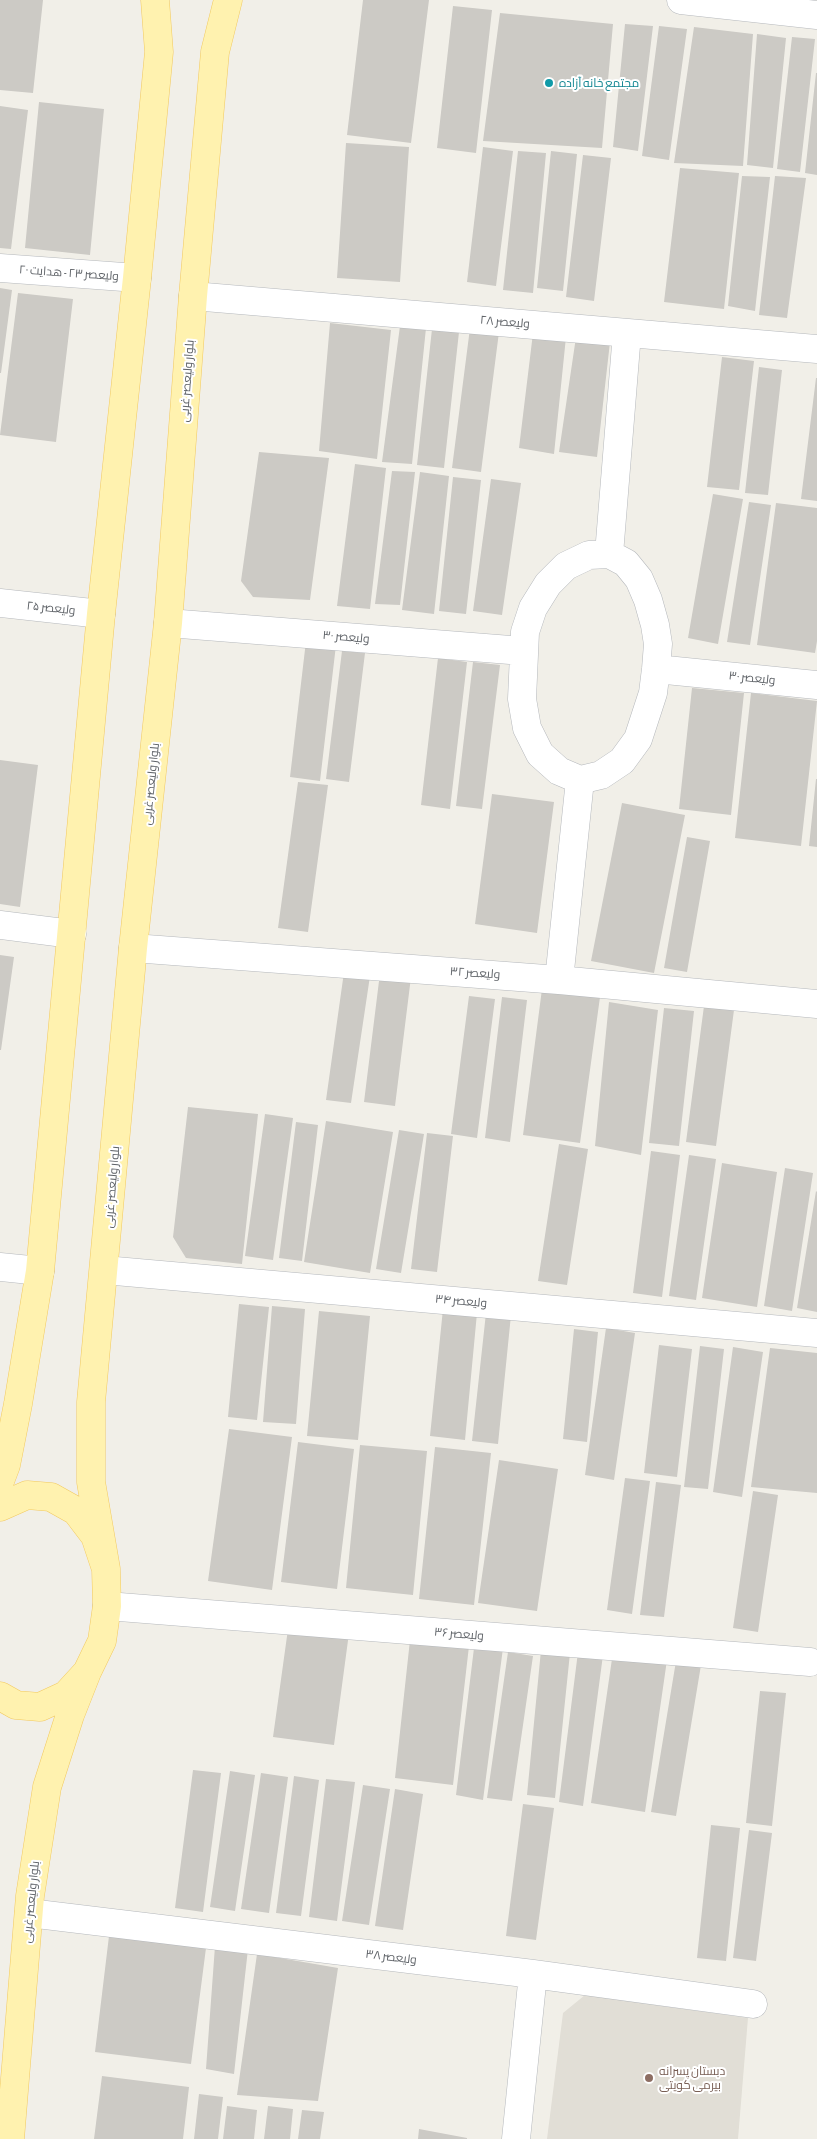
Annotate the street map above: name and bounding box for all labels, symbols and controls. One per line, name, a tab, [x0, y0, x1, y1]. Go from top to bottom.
place label: مجتمع خانه آزاده	[559, 76, 639, 90]
marker: مجتمع خانه آزاده	[543, 77, 555, 89]
street label: ولیعصر ۲۳ - هدایت ۲۰	[19, 262, 119, 284]
street label: ولیعصر ۲۸	[480, 313, 530, 331]
street label: بلوار ولیعصر غربی	[177, 339, 197, 423]
street label: ولیعصر ۲۵	[26, 598, 76, 618]
street label: ولیعصر ۳۰	[322, 628, 370, 646]
street label: ولیعصر ۳۰	[728, 668, 776, 688]
street label: بلوار ولیعصر غربی	[140, 742, 162, 826]
street label: ولیعصر ۳۲	[449, 964, 501, 982]
street label: بلوار ولیعصر غربی	[101, 1145, 123, 1229]
street label: ولیعصر ۳۴	[434, 1292, 488, 1310]
street label: ولیعصر ۳۶	[434, 1625, 484, 1643]
street label: بلوار ولیعصر غربی	[20, 1860, 42, 1944]
street label: ولیعصر ۳۸	[364, 1947, 418, 1967]
place label: دبستان پسرانه بیرمی کویتی	[659, 2064, 725, 2092]
marker: دبستان پسرانه بیرمی کویتی	[643, 2072, 655, 2084]

